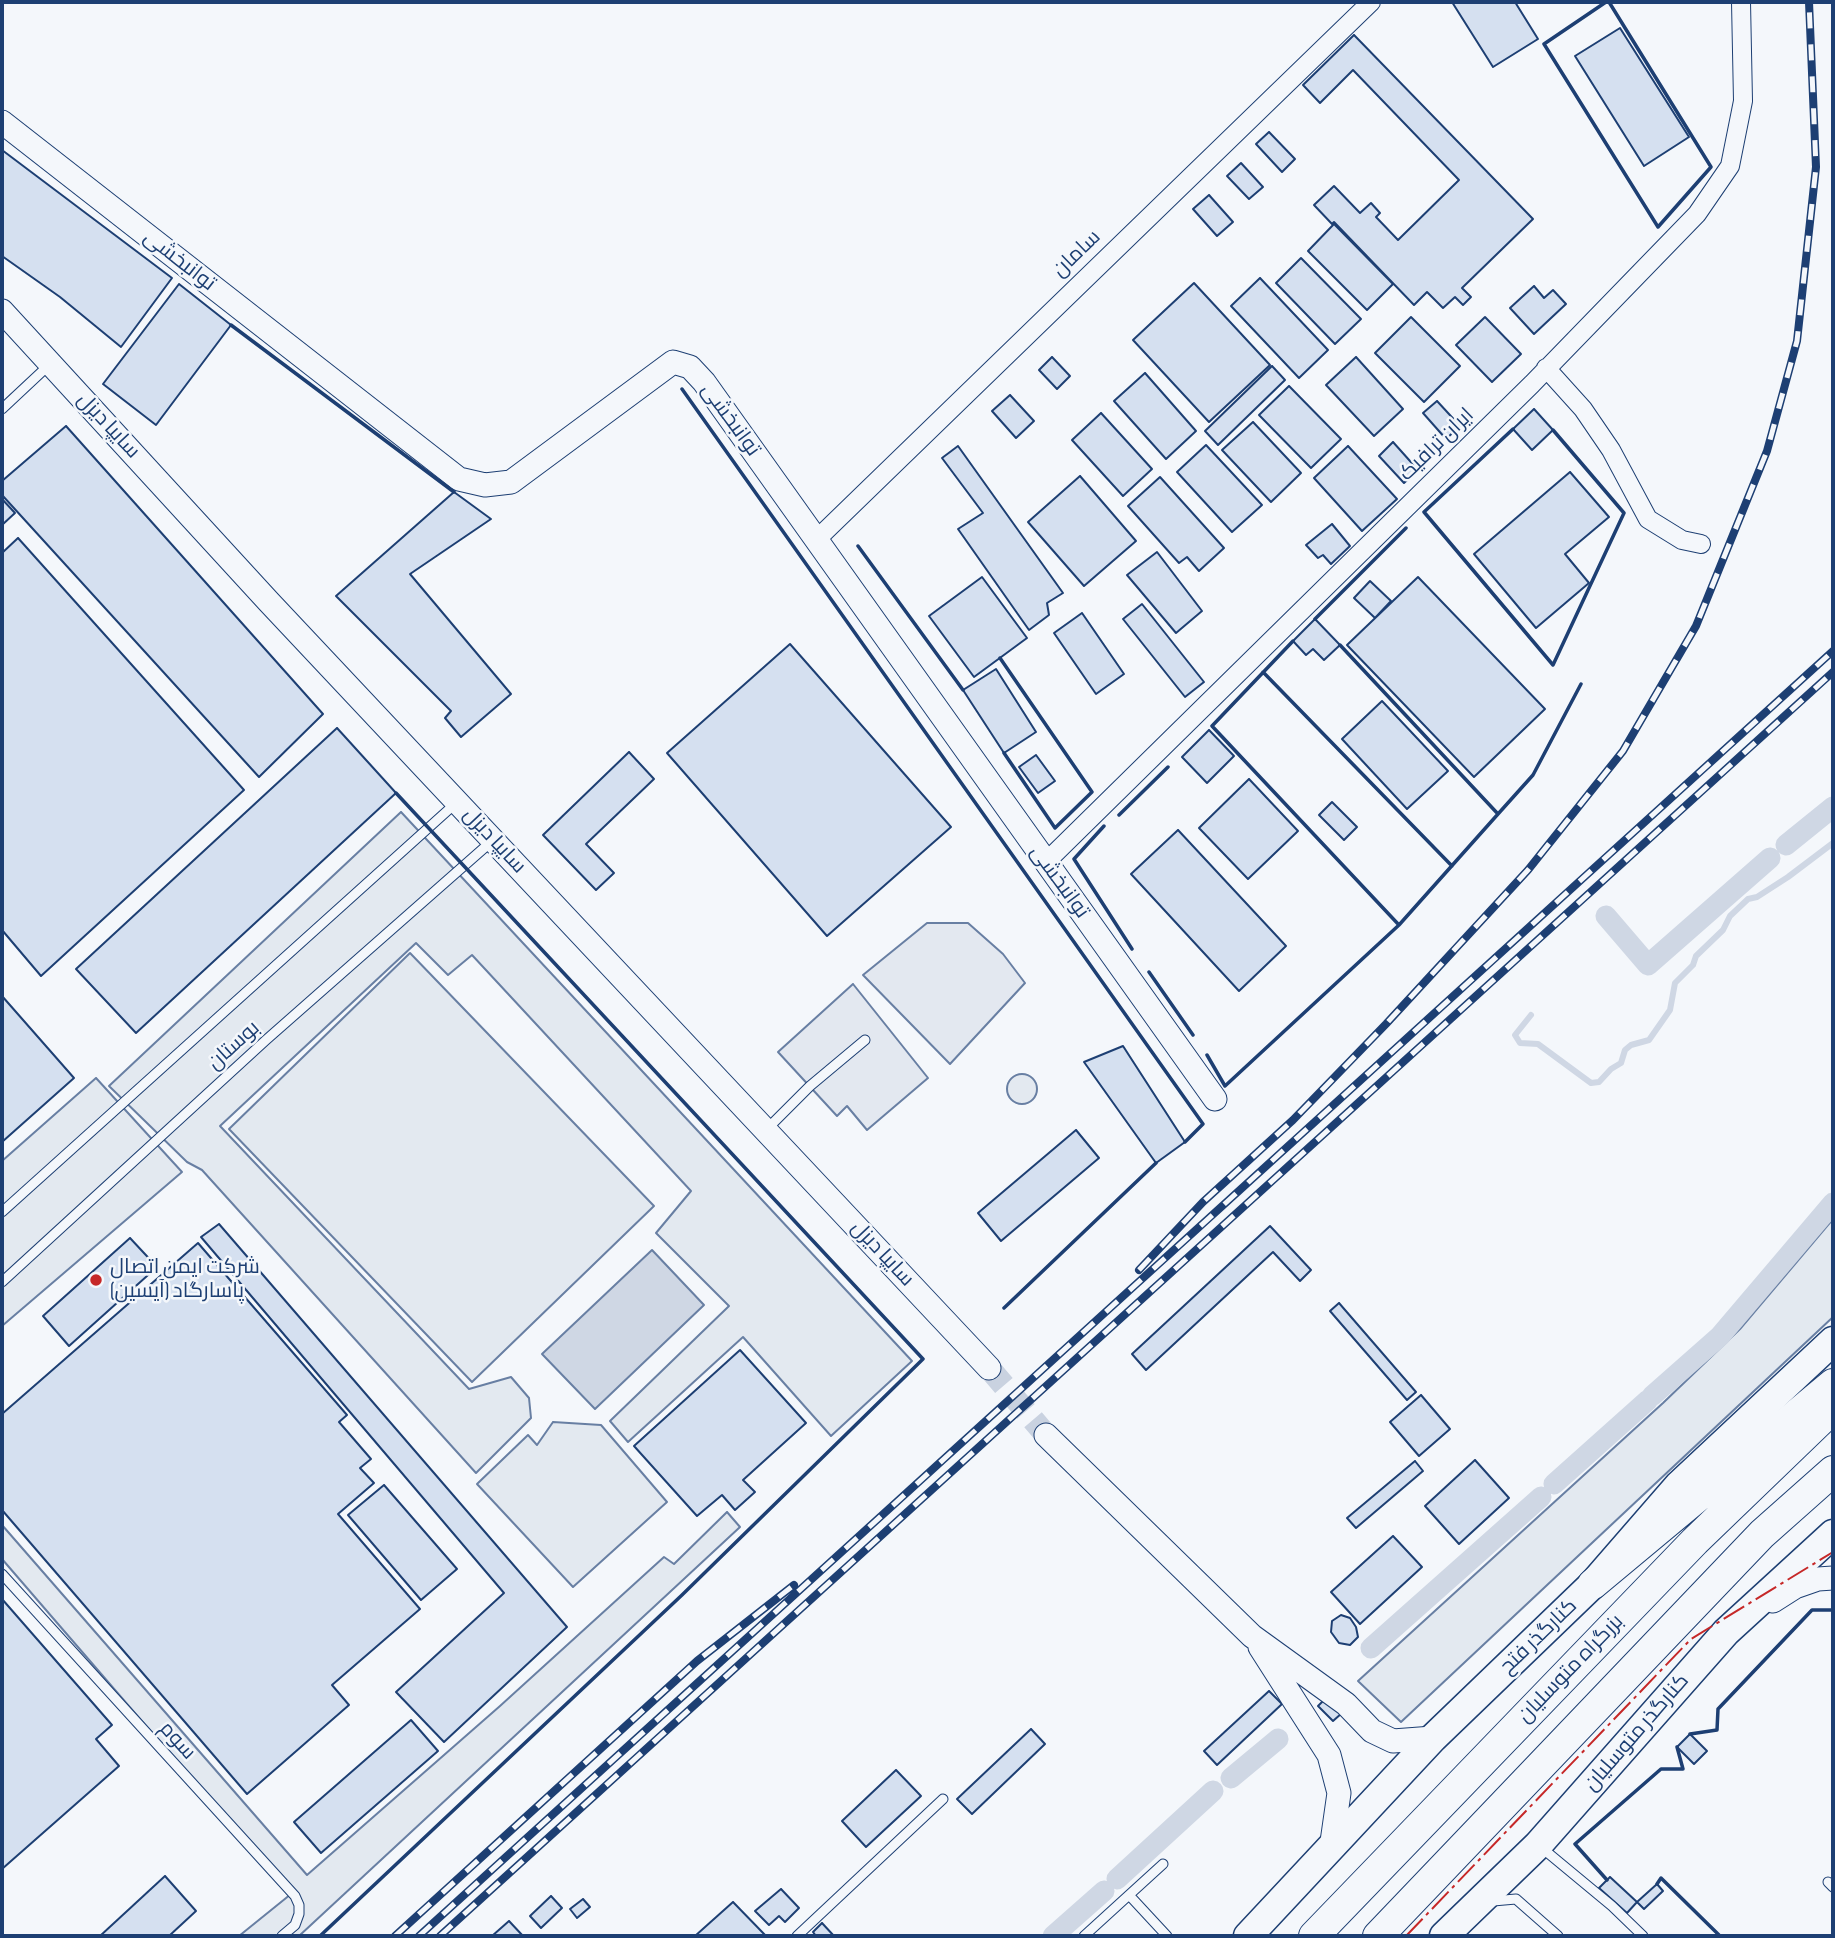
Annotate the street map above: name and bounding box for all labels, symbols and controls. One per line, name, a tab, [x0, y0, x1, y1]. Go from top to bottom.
street label: توانبخشی	[138, 225, 220, 297]
street label: سامان	[1048, 225, 1106, 283]
street label: توانبخشی	[695, 378, 765, 462]
street label: سایپا دیزل	[71, 388, 145, 464]
street label: ایران ترافیک	[1394, 403, 1480, 487]
street label: سایپا دیزل	[457, 803, 531, 879]
street label: توانبخشی	[1024, 840, 1094, 924]
street label: بوستان	[203, 1016, 265, 1076]
street label: سایپا دیزل	[845, 1216, 919, 1292]
place label: شرکت ایمن اتصال پاسارگاد (آیسین)	[110, 1255, 260, 1305]
marker: شرکت ایمن اتصال پاسارگاد (آیسین)	[88, 1272, 104, 1288]
street label: کنارگذر فتح	[1495, 1594, 1583, 1680]
street label: بزرگراه متوسلیان	[1513, 1609, 1629, 1729]
street label: کنارگذر متوسلیان	[1579, 1669, 1695, 1797]
street label: سوم	[153, 1717, 201, 1765]

